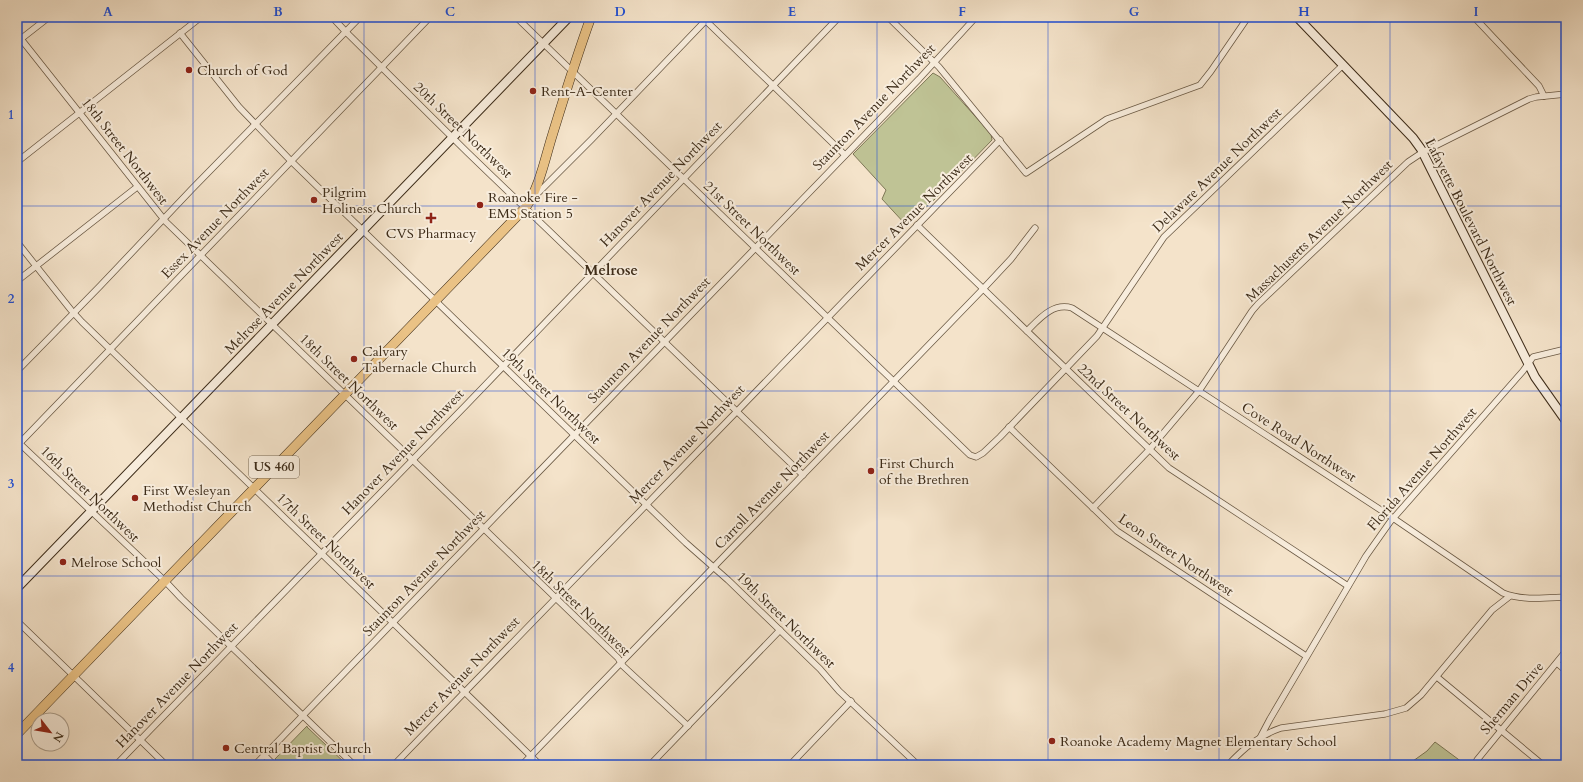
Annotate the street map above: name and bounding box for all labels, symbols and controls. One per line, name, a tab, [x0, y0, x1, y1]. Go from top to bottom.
text: A	[103, 3, 113, 21]
text: B	[273, 3, 283, 21]
text: C	[445, 3, 455, 21]
text: D	[614, 3, 626, 21]
text: E	[788, 3, 796, 21]
text: F	[958, 3, 966, 21]
text: G	[1129, 3, 1140, 21]
text: H	[1298, 3, 1310, 21]
text: I	[1473, 3, 1479, 21]
street label: Staunton Avenue Northwest	[808, 39, 940, 175]
place label: Church of God	[197, 61, 288, 80]
marker: Church of God	[184, 65, 194, 75]
street label: 20th Street Northwest	[409, 78, 517, 183]
place label: Rent-A-Center	[541, 82, 634, 101]
marker: Rent-A-Center	[528, 86, 538, 96]
street label: 18th Street Northwest	[77, 94, 173, 209]
street label: Delaware Avenue Northwest	[1148, 103, 1286, 237]
text: 1	[8, 106, 14, 124]
street label: Hanover Avenue Northwest	[596, 117, 727, 251]
street label: Lafayette Boulevard Northwest	[1421, 135, 1522, 309]
street label: Mercer Avenue Northwest	[851, 149, 977, 275]
street label: Massachusetts Avenue Northwest	[1241, 155, 1397, 306]
street label: Essex Avenue Northwest	[157, 163, 274, 283]
street label: 21st Street Northwest	[699, 177, 805, 280]
place label: Pilgrim Holiness Church	[322, 183, 422, 218]
place label: Roanoke Fire - EMS Station 5	[488, 188, 578, 223]
marker: Pilgrim Holiness Church	[309, 195, 319, 205]
marker: Roanoke Fire - EMS Station 5	[475, 200, 485, 210]
marker: CVS Pharmacy	[426, 213, 436, 223]
place label: CVS Pharmacy	[386, 224, 477, 243]
street label: Melrose Avenue Northwest	[220, 227, 348, 358]
district label: Melrose	[584, 260, 638, 280]
street label: Staunton Avenue Northwest	[583, 272, 715, 408]
text: 2	[8, 290, 15, 308]
street label: 18th Street Northwest	[295, 330, 403, 435]
place label: Calvary Tabernacle Church	[362, 342, 477, 377]
street label: 19th Street Northwest	[497, 344, 605, 449]
marker: Calvary Tabernacle Church	[349, 354, 359, 364]
street label: 22nd Street Northwest	[1073, 359, 1185, 465]
street label: Mercer Avenue Northwest	[625, 380, 749, 508]
street label: Hanover Avenue Northwest	[338, 385, 469, 519]
street label: Cove Road Northwest	[1238, 398, 1361, 487]
street label: Florida Avenue Northwest	[1363, 403, 1481, 535]
street label: Carroll Avenue Northwest	[710, 426, 834, 553]
street label: 16th Street Northwest	[36, 442, 144, 547]
place label: First Church of the Brethren	[879, 454, 969, 489]
road number: US 460	[249, 456, 299, 478]
marker: First Church of the Brethren	[866, 466, 876, 476]
text: 3	[8, 475, 15, 493]
place label: First Wesleyan Methodist Church	[143, 481, 252, 516]
street label: 17th Street Northwest	[272, 489, 380, 594]
marker: First Wesleyan Methodist Church	[130, 493, 140, 503]
street label: Staunton Avenue Northwest	[358, 505, 490, 641]
street label: Leon Street Northwest	[1115, 509, 1238, 601]
place label: Melrose School	[71, 553, 162, 572]
street label: 18th Street Northwest	[527, 556, 635, 661]
marker: Melrose School	[58, 557, 68, 567]
street label: 19th Street Northwest	[732, 568, 840, 673]
street label: Mercer Avenue Northwest	[400, 612, 524, 740]
street label: Hanover Avenue Northwest	[112, 618, 243, 752]
street label: Sherman Drive	[1476, 658, 1548, 738]
text: 4	[8, 659, 15, 677]
north arrow	[30, 712, 70, 752]
text: N	[49, 729, 67, 745]
place label: Roanoke Academy Magnet Elementary School	[1060, 732, 1337, 751]
marker: Roanoke Academy Magnet Elementary School	[1047, 736, 1057, 746]
place label: Central Baptist Church	[234, 739, 372, 758]
marker: Central Baptist Church	[221, 743, 231, 753]

